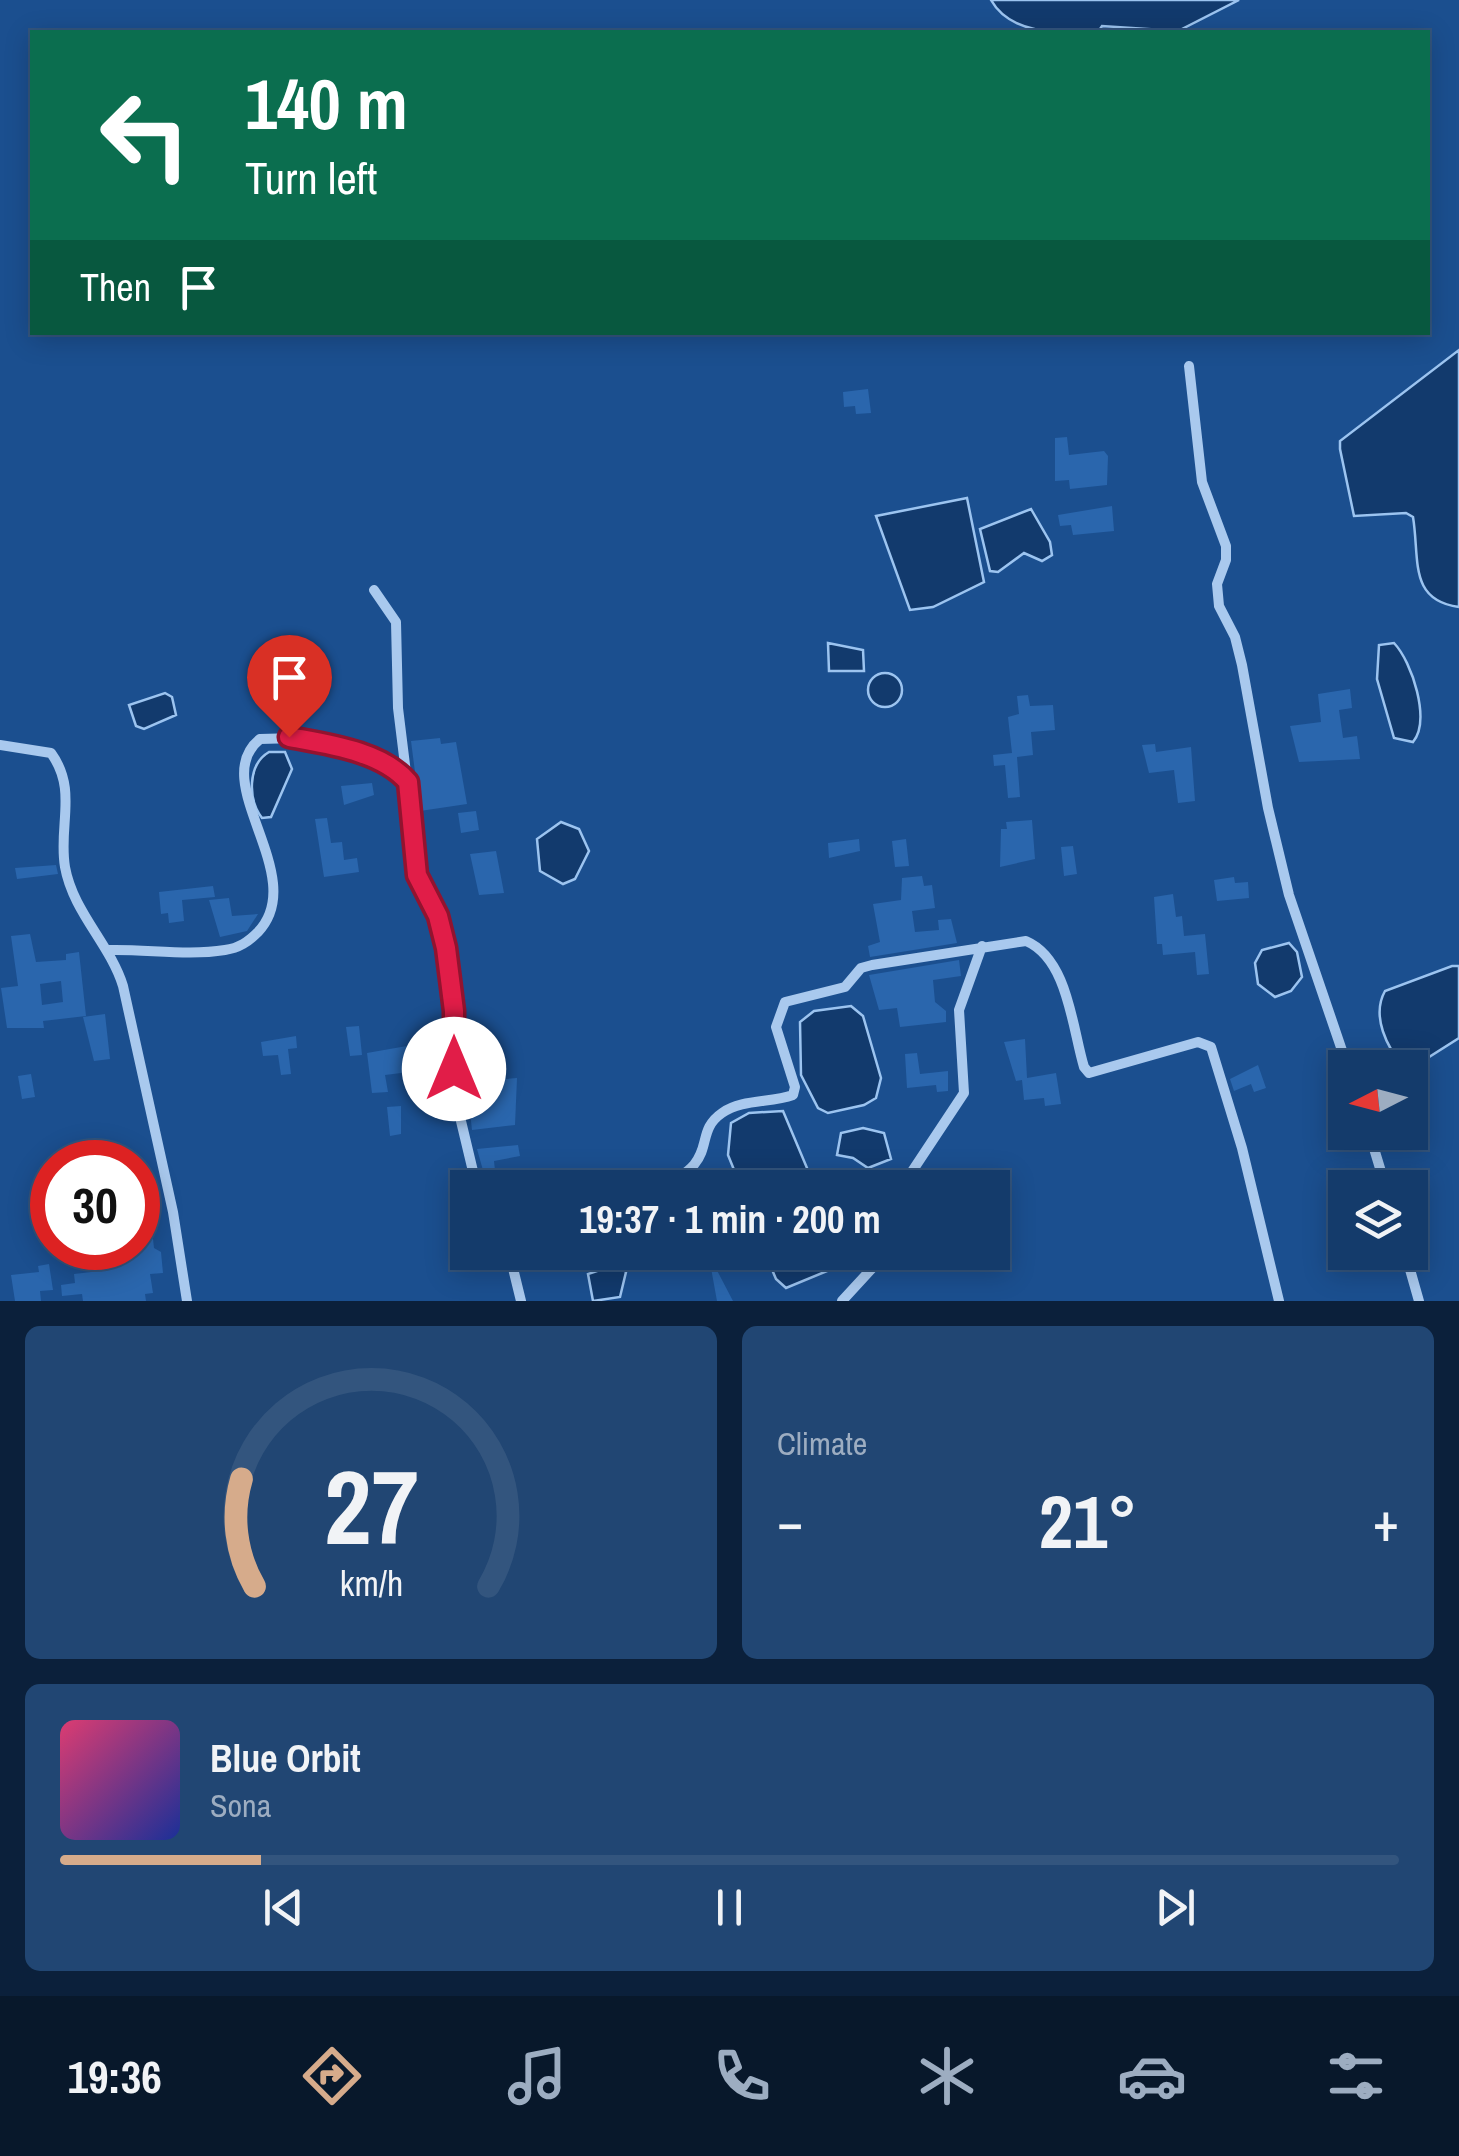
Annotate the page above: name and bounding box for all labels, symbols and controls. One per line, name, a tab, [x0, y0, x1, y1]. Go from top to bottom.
text: 140 m	[245, 57, 408, 151]
icon: left	[80, 70, 210, 200]
text: Turn left	[245, 147, 377, 208]
icon: arrive	[171, 260, 226, 315]
text: Then	[80, 262, 151, 313]
pin	[247, 635, 332, 738]
icon: arrive	[262, 650, 317, 705]
position arrow	[402, 1017, 506, 1121]
north arrow	[1328, 1050, 1428, 1150]
map controls	[1328, 1050, 1428, 1270]
speed limit sign: 30	[30, 1140, 160, 1270]
button: layers	[1328, 1170, 1428, 1270]
text: 19:37 · 1 min · 200 m	[579, 1194, 881, 1245]
text: Climate	[777, 1422, 867, 1465]
text: 27	[324, 1436, 418, 1576]
text: 21°	[1039, 1470, 1137, 1571]
text: −	[777, 1484, 803, 1558]
text: +	[1373, 1484, 1399, 1558]
text: km/h	[339, 1559, 403, 1607]
text: Blue Orbit	[210, 1733, 361, 1784]
text: Sona	[210, 1784, 271, 1827]
icon: previous	[256, 1880, 311, 1935]
icon: pause	[702, 1880, 757, 1935]
icon: next	[1148, 1880, 1203, 1935]
icon: directions	[297, 2041, 367, 2111]
icon: music	[502, 2041, 572, 2111]
icon: phone	[707, 2041, 777, 2111]
icon: climate	[912, 2041, 982, 2111]
icon: car	[1117, 2041, 1187, 2111]
icon: filters	[1321, 2041, 1391, 2111]
text: 19:36	[67, 2046, 162, 2107]

